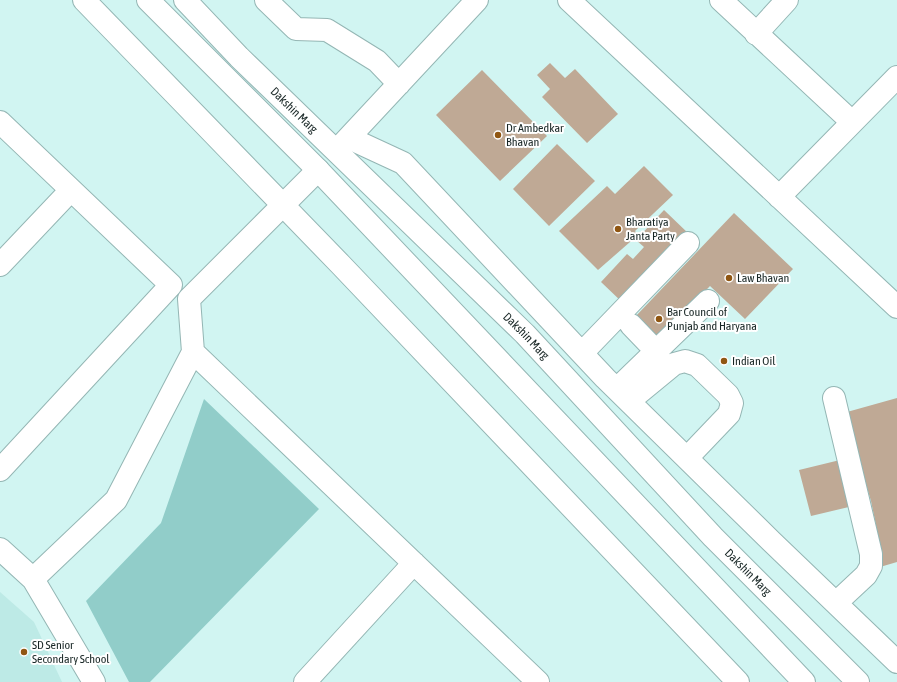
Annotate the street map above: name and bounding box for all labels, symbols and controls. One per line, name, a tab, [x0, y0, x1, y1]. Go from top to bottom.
street label: Dakshin Marg	[268, 84, 321, 137]
place label: Dr Ambedkar Bhavan	[506, 121, 564, 149]
marker: Dr Ambedkar Bhavan	[493, 130, 503, 140]
place label: Bharatiya Janta Party	[626, 215, 675, 243]
marker: Bharatiya Janta Party	[613, 224, 623, 234]
place label: Law Bhavan	[737, 271, 789, 285]
marker: Law Bhavan	[724, 273, 734, 283]
place label: Bar Council of Punjab and Haryana	[667, 305, 757, 333]
street label: Dakshin Marg	[500, 310, 553, 363]
marker: Bar Council of Punjab and Haryana	[654, 314, 664, 324]
place label: Indian Oil	[732, 354, 776, 368]
marker: Indian Oil	[719, 356, 729, 366]
street label: Dakshin Marg	[722, 546, 775, 599]
place label: SD Senior Secondary School	[32, 638, 110, 666]
marker: SD Senior Secondary School	[19, 647, 29, 657]

